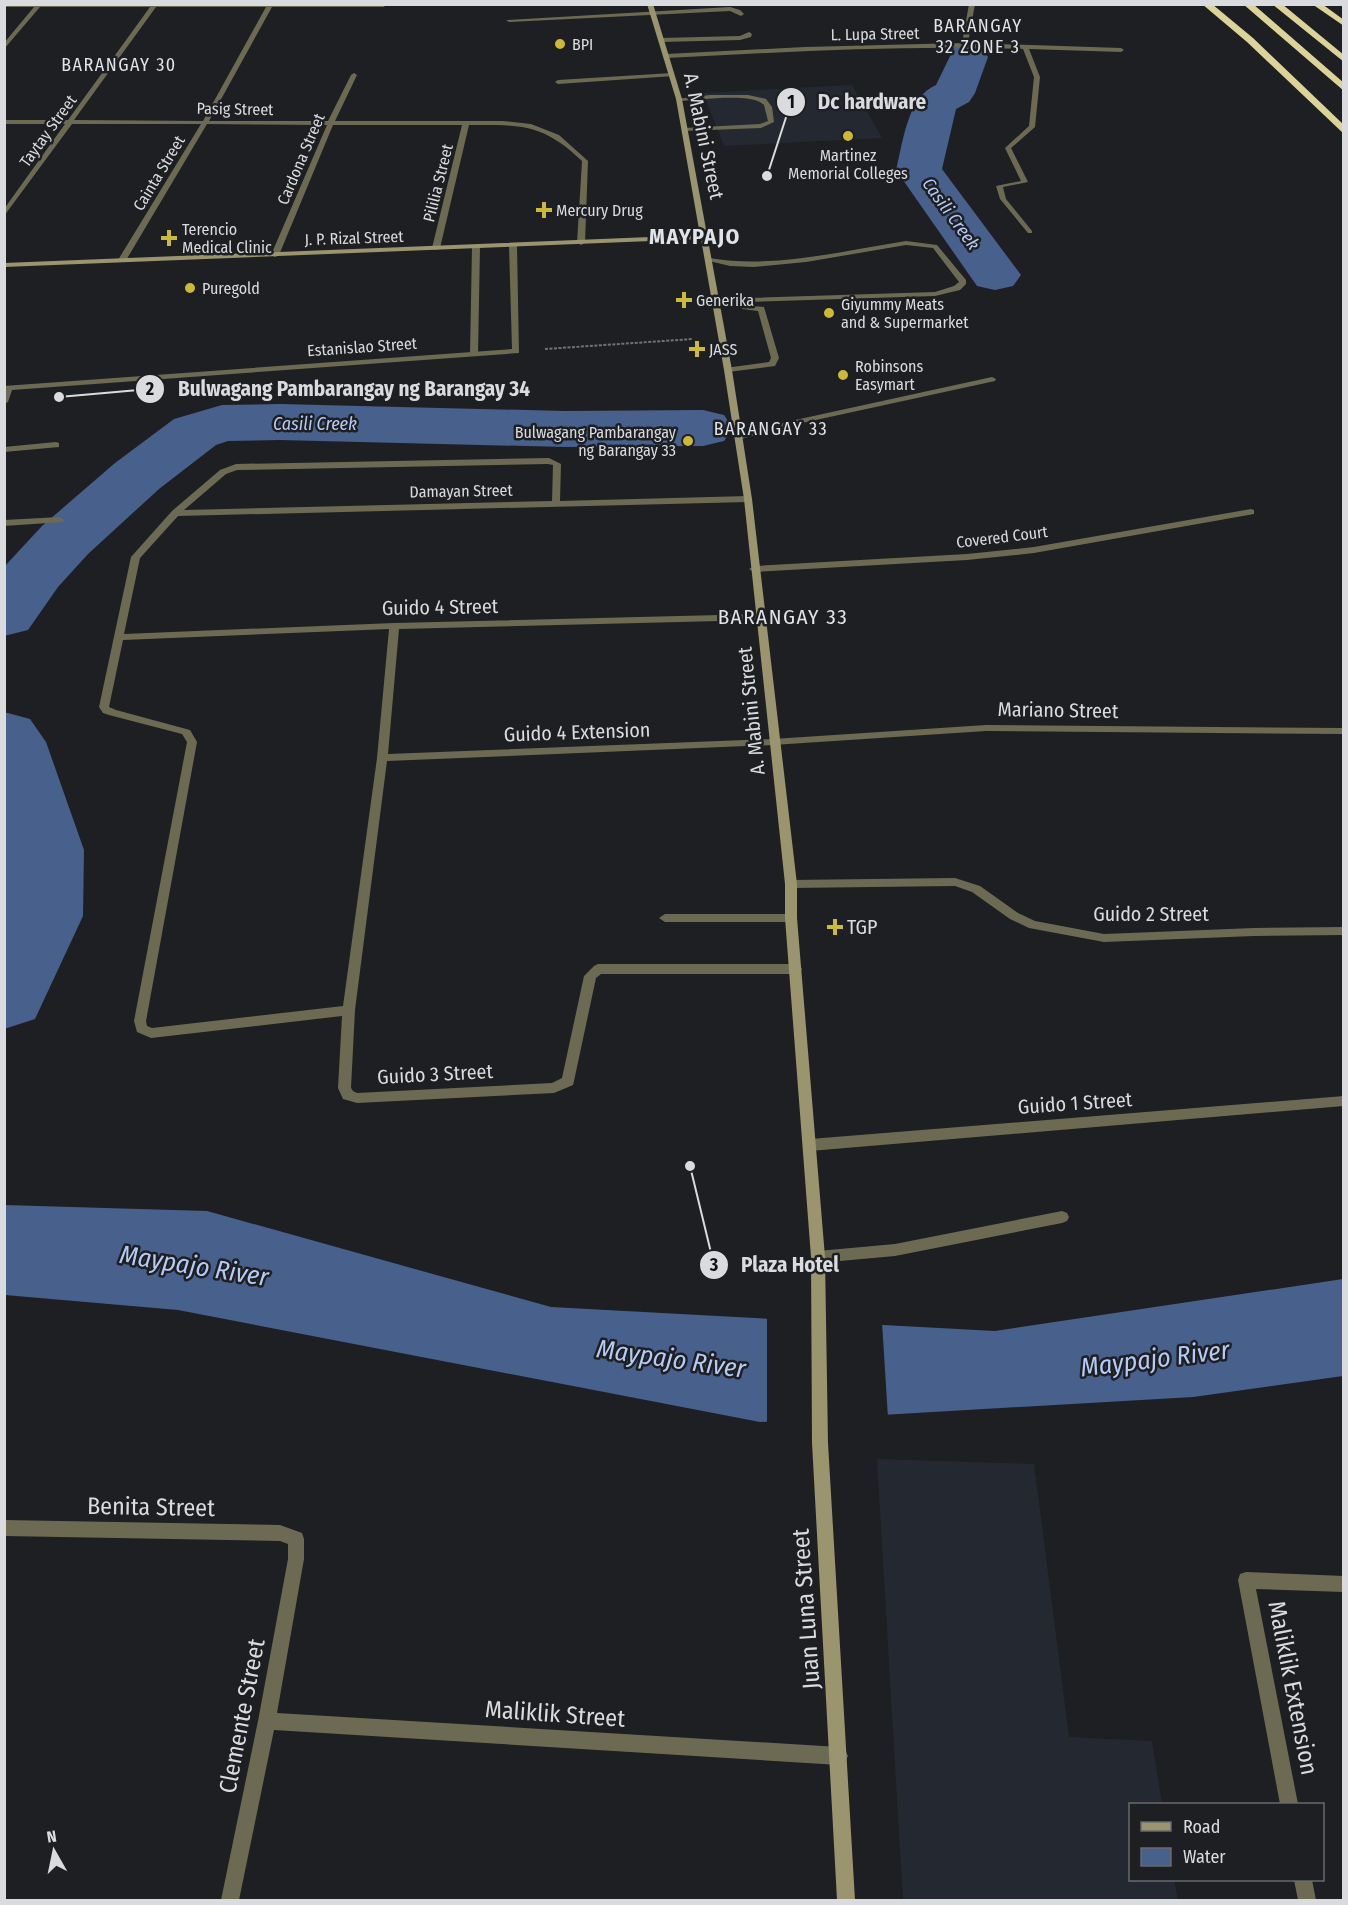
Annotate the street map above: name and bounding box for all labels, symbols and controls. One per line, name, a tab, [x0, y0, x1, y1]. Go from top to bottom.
district label: BARANGAY 32 ZONE 3	[933, 15, 1023, 58]
street label: L. Lupa Street	[830, 24, 920, 44]
place label: BPI	[572, 35, 593, 54]
marker: BPI	[553, 37, 567, 51]
district label: BARANGAY 30	[61, 54, 177, 76]
street label: A. Mabini Street	[679, 71, 729, 202]
callout: Dc hardware	[776, 83, 938, 122]
text: Dc hardware	[818, 89, 926, 115]
street label: Taytay Street	[16, 91, 81, 171]
text: 1	[787, 91, 795, 113]
street label: Pasig Street	[196, 99, 274, 119]
street label: Cardona Street	[273, 110, 329, 208]
marker: Martinez Memorial Colleges	[841, 129, 855, 143]
street label: Cainta Street	[129, 131, 189, 214]
street label: Pililia Street	[419, 141, 457, 224]
place label: Martinez Memorial Colleges	[788, 146, 908, 183]
water label: Casili Creek	[917, 174, 985, 255]
place label: Mercury Drug	[556, 201, 643, 220]
marker: Mercury Drug	[537, 203, 551, 217]
place label: Terencio Medical Clinic	[182, 220, 272, 257]
district label: MAYPAJO	[649, 223, 741, 250]
street label: J. P. Rizal Street	[304, 227, 405, 249]
marker: Terencio Medical Clinic	[160, 229, 178, 247]
place label: Puregold	[202, 279, 260, 298]
marker: Puregold	[183, 281, 197, 295]
place label: Generika	[696, 291, 754, 310]
marker: Generika	[677, 293, 691, 307]
place label: Giyummy Meats and & Supermarket	[841, 295, 969, 332]
marker: Giyummy Meats and & Supermarket	[822, 306, 836, 320]
street label: Estanislao Street	[306, 334, 418, 360]
place label: JASS	[709, 340, 738, 359]
marker: JASS	[690, 342, 704, 356]
place label: Robinsons Easymart	[855, 357, 924, 394]
marker: Robinsons Easymart	[836, 368, 850, 382]
callout: Bulwagang Pambarangay ng Barangay 34	[135, 369, 542, 408]
text: Bulwagang Pambarangay ng Barangay 34	[178, 376, 530, 402]
text: 2	[145, 378, 154, 400]
water label: Casili Creek	[273, 413, 357, 435]
district label: BARANGAY 33	[714, 418, 828, 440]
place label: Bulwagang Pambarangay ng Barangay 33	[515, 423, 677, 460]
marker: Bulwagang Pambarangay ng Barangay 33	[681, 434, 695, 448]
street label: Damayan Street	[409, 481, 514, 501]
street label: Covered Court	[955, 522, 1050, 552]
street label: Guido 4 Street	[382, 594, 499, 620]
district label: BARANGAY 33	[718, 604, 848, 630]
street label: A. Mabini Street	[732, 645, 770, 776]
street label: Mariano Street	[997, 697, 1119, 723]
street label: Guido 4 Extension	[503, 717, 651, 747]
street label: Guido 2 Street	[1093, 902, 1209, 926]
place label: TGP	[847, 915, 877, 939]
marker: TGP	[828, 920, 842, 934]
street label: Guido 3 Street	[377, 1059, 494, 1089]
street label: Guido 1 Street	[1017, 1087, 1133, 1119]
water label: Maypajo River	[117, 1239, 272, 1293]
callout: Plaza Hotel	[699, 1246, 851, 1285]
text: Plaza Hotel	[741, 1252, 839, 1278]
text: 3	[709, 1254, 719, 1276]
water label: Maypajo River	[595, 1333, 748, 1385]
water label: Maypajo River	[1079, 1334, 1232, 1384]
street label: Benita Street	[87, 1492, 215, 1522]
street label: Juan Luna Street	[786, 1528, 826, 1690]
street label: Maliklik Extension	[1262, 1599, 1324, 1777]
street label: Clemente Street	[213, 1636, 271, 1796]
street label: Maliklik Street	[484, 1695, 626, 1733]
legend	[1129, 1803, 1324, 1881]
text: Road	[1183, 1816, 1220, 1838]
north arrow	[24, 1821, 84, 1881]
text: N	[46, 1827, 58, 1847]
text: Water	[1183, 1846, 1226, 1868]

